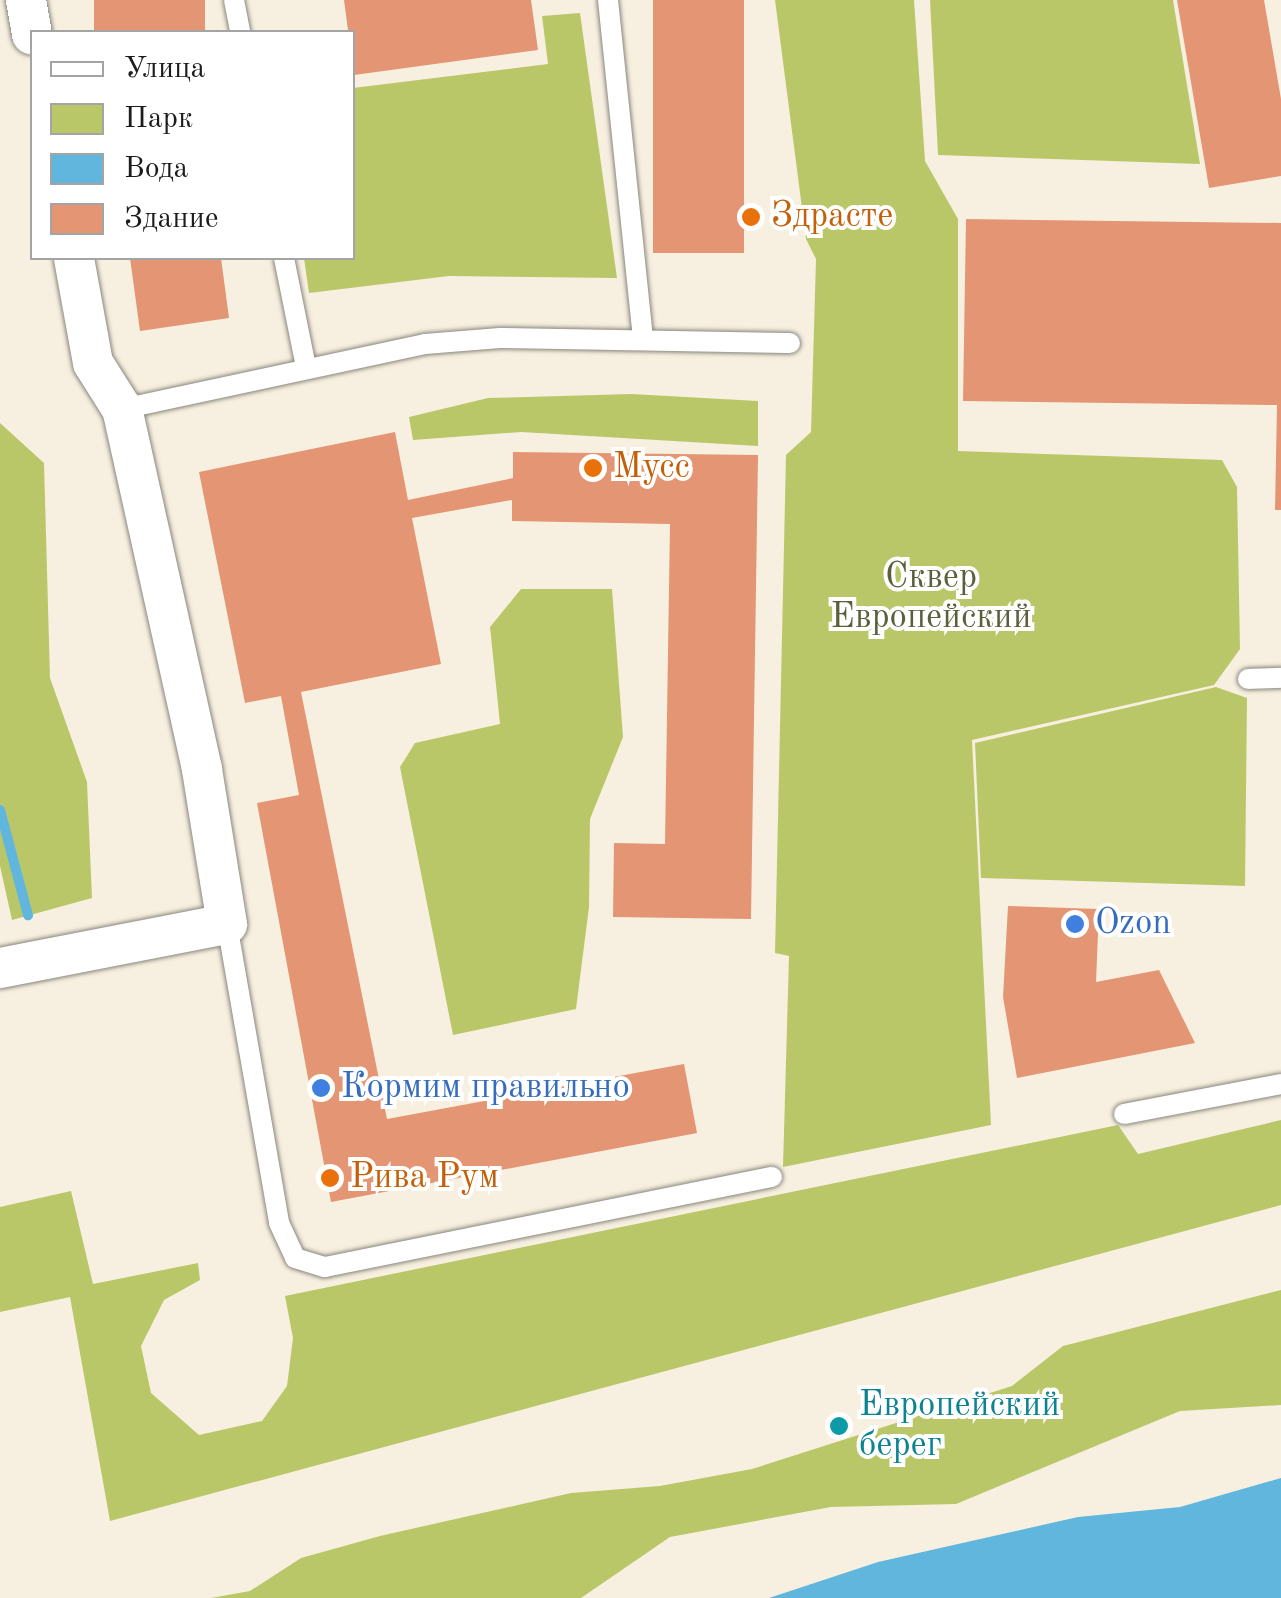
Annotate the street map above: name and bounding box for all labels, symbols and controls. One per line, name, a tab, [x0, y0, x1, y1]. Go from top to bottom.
legend	[30, 30, 355, 260]
text: Улица	[124, 54, 205, 84]
text: Парк	[124, 104, 193, 134]
text: Вода	[124, 154, 188, 184]
place label: Здрасте	[771, 196, 893, 238]
text: Здание	[124, 204, 219, 234]
marker: Здрасте	[740, 206, 762, 228]
place label: Мусс	[613, 447, 690, 489]
marker: Мусс	[582, 457, 604, 479]
park label: Сквер Европейский	[830, 557, 1032, 639]
place label: Ozon	[1095, 903, 1171, 945]
marker: Ozon	[1064, 913, 1086, 935]
place label: Кормим правильно	[341, 1067, 630, 1109]
marker: Кормим правильно	[310, 1077, 332, 1099]
place label: Рива Рум	[350, 1157, 499, 1199]
marker: Рива Рум	[319, 1167, 341, 1189]
place label: Европейский берег	[859, 1385, 1060, 1467]
marker: Европейский берег	[828, 1415, 850, 1437]

